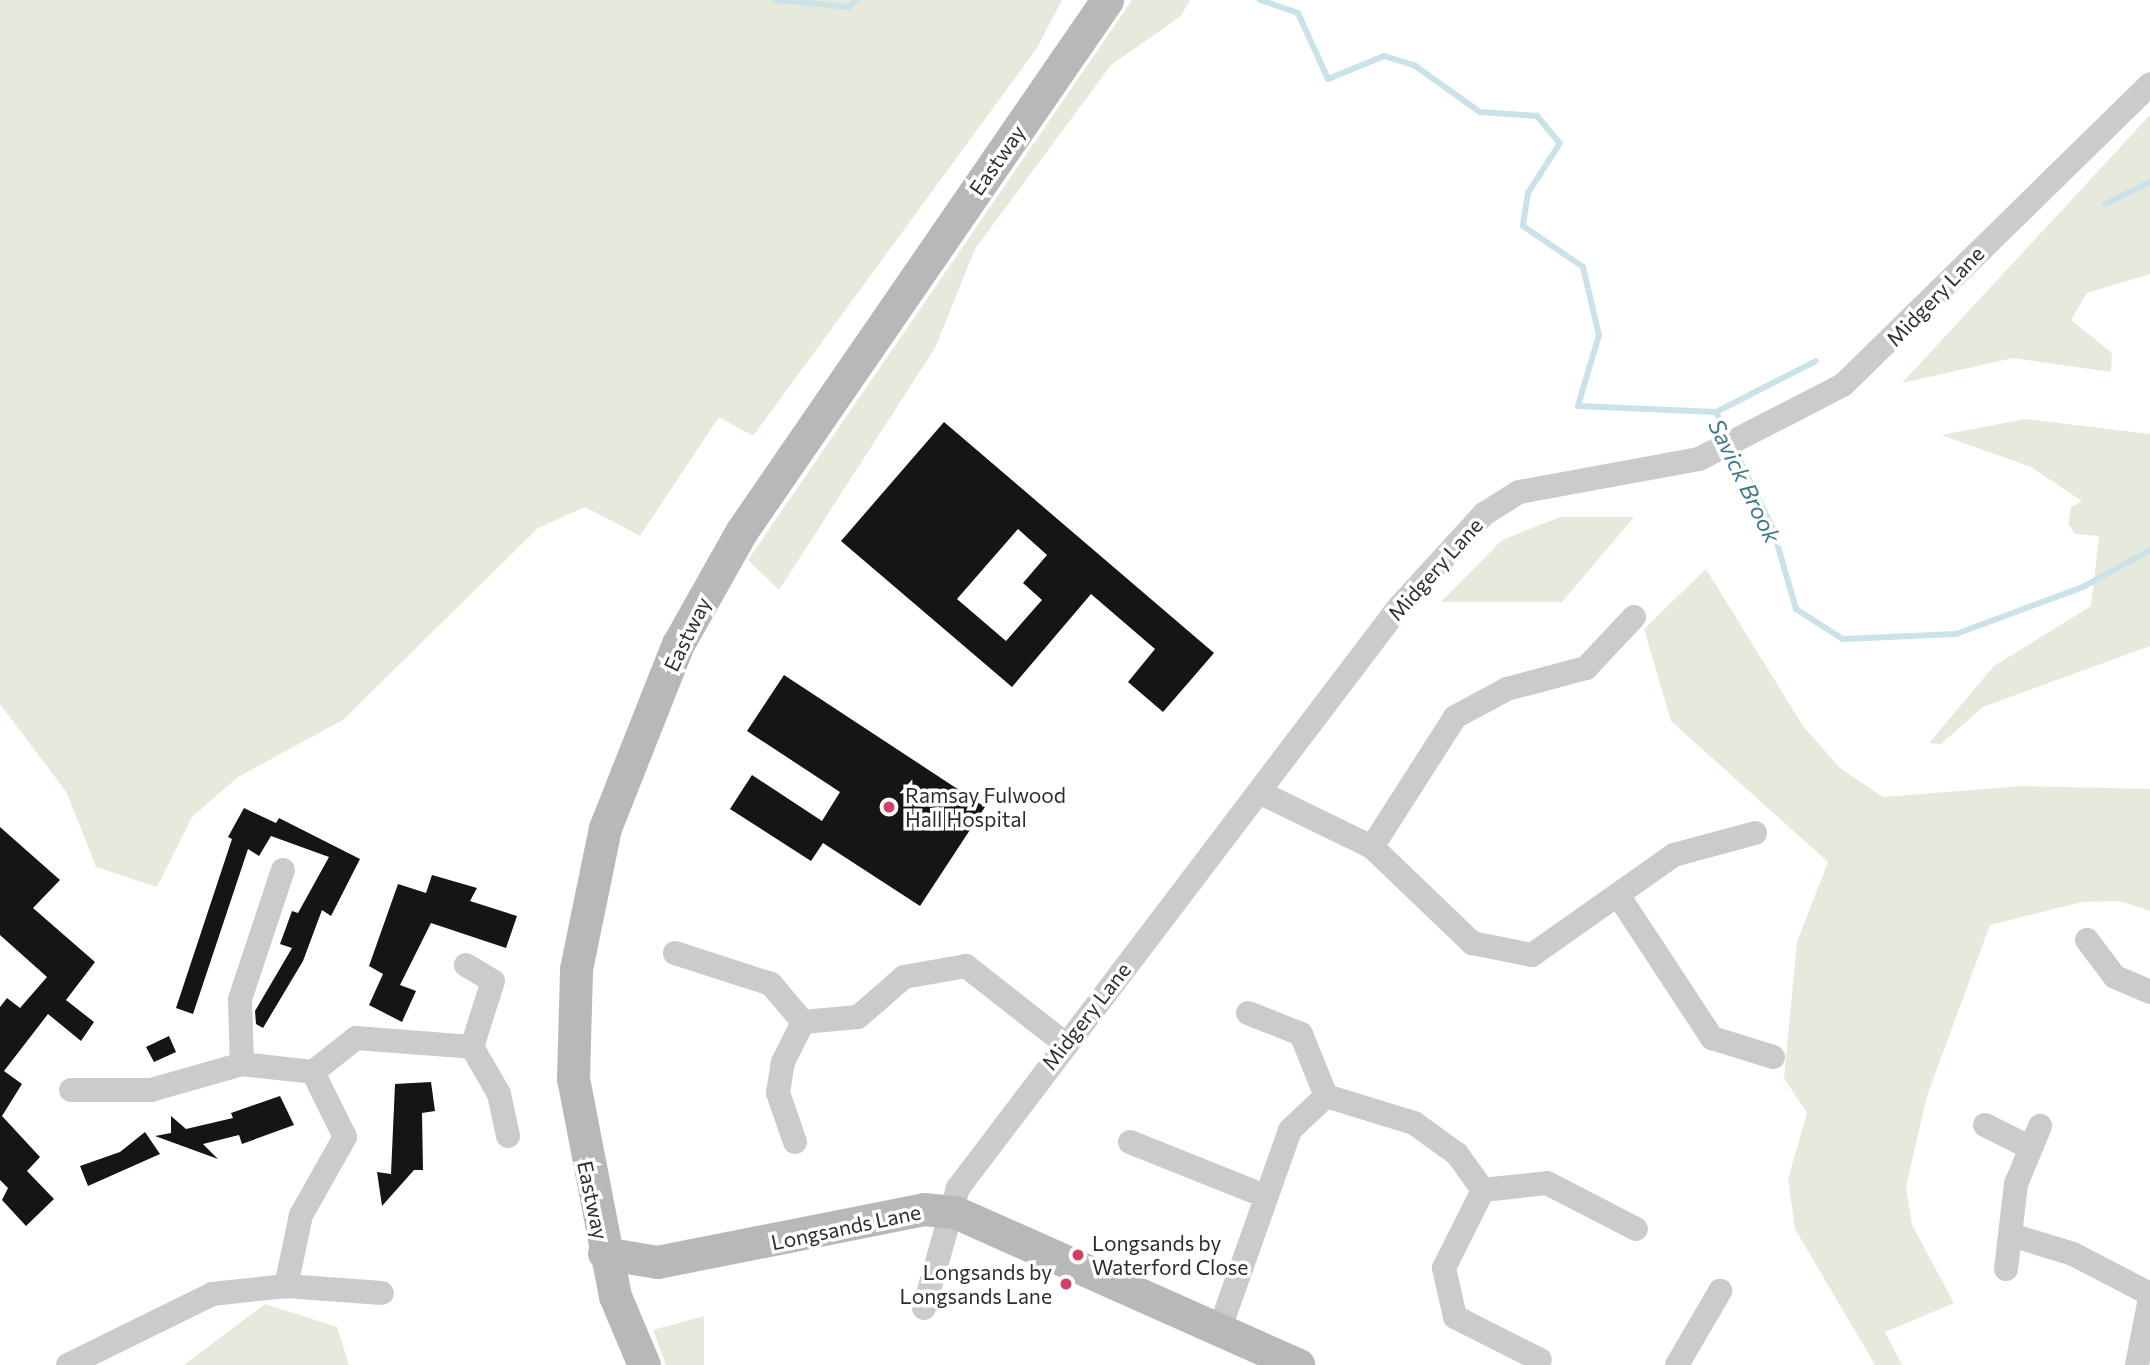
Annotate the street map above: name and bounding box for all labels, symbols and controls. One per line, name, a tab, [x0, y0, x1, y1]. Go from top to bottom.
street label: Eastway	[964, 120, 1030, 200]
street label: Midgery Lane	[1881, 241, 1989, 351]
water label: Savick Brook	[1703, 414, 1787, 548]
street label: Midgery Lane	[1382, 513, 1488, 625]
street label: Eastway	[658, 593, 716, 675]
place label: Ramsay Fulwood Hall Hospital	[905, 782, 1066, 832]
marker: Ramsay Fulwood Hall Hospital	[879, 797, 899, 817]
street label: Midgery Lane	[1036, 957, 1136, 1075]
street label: Eastway	[572, 1158, 614, 1242]
street label: Longsands Lane	[769, 1199, 923, 1255]
place label: Longsands by Waterford Close	[1092, 1230, 1248, 1280]
marker: Longsands by Waterford Close	[1070, 1247, 1086, 1263]
place label: Longsands by Longsands Lane	[900, 1259, 1052, 1309]
marker: Longsands by Longsands Lane	[1058, 1276, 1074, 1292]

